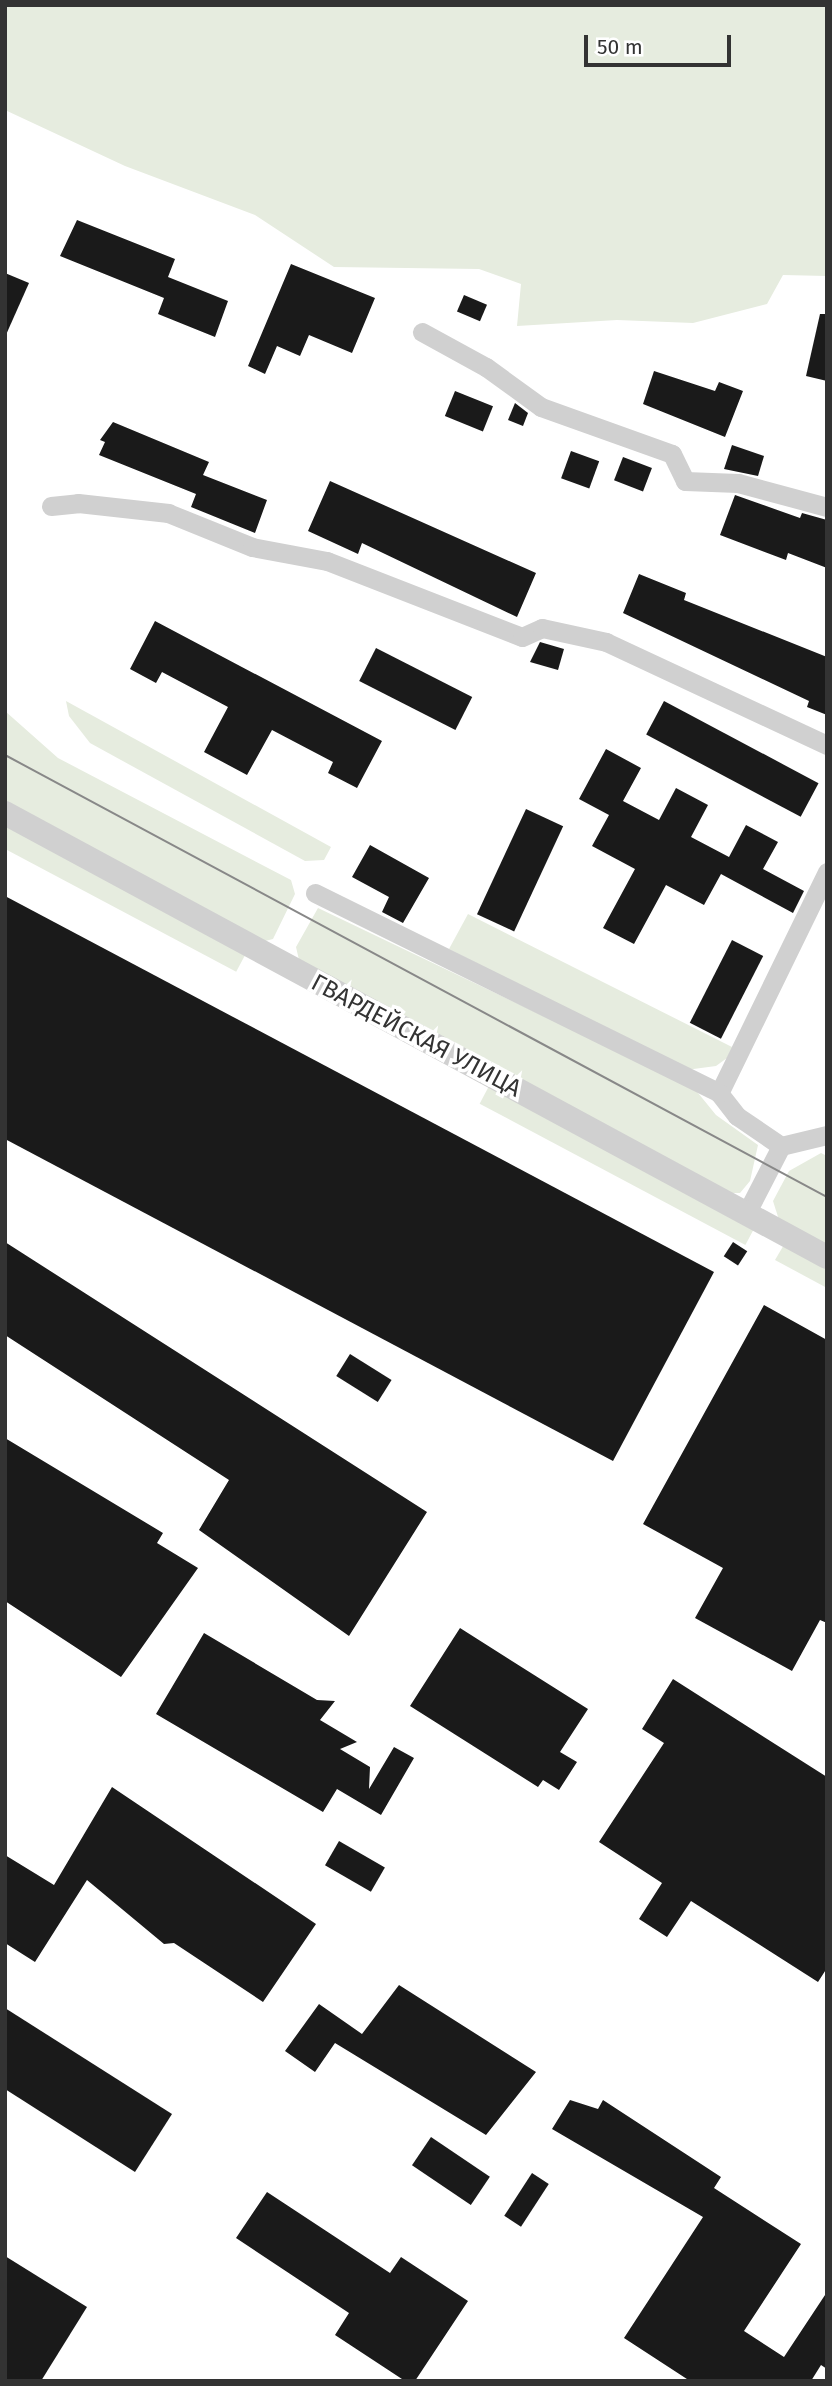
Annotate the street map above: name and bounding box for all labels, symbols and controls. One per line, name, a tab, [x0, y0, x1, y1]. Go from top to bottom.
scale bar	[587, 21, 734, 65]
text: 50 m	[597, 34, 643, 60]
street label: ГВАРДЕЙСКАЯ УЛИЦА	[306, 968, 526, 1104]

